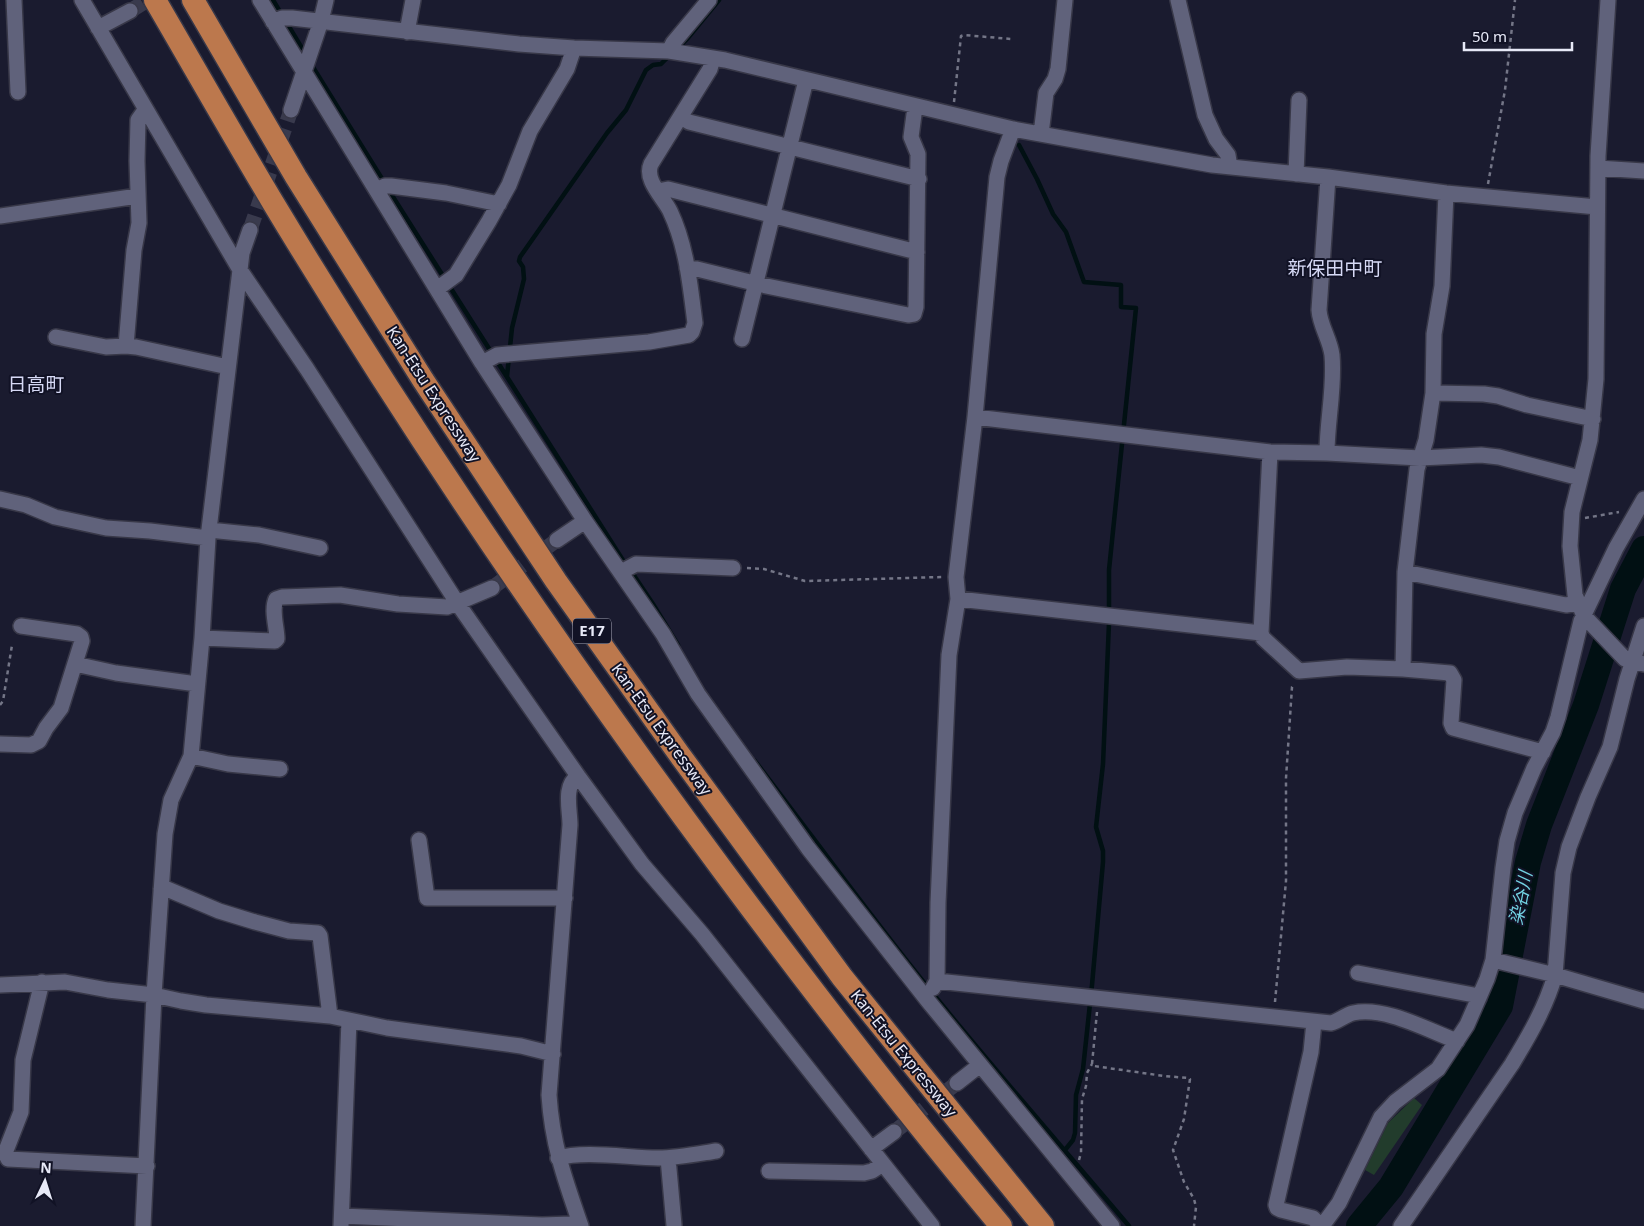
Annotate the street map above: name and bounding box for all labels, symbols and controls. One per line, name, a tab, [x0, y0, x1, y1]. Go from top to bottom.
scale bar	[1464, 20, 1572, 52]
text: 50 m	[1472, 26, 1507, 46]
district label: 新保田中町	[1287, 255, 1383, 281]
street label: Kan-Etsu Expressway	[382, 322, 487, 467]
district label: 日高町	[7, 371, 65, 397]
road number: E17	[573, 618, 611, 644]
street label: Kan-Etsu Expressway	[607, 659, 718, 800]
water label: 染谷川	[1503, 867, 1537, 927]
street label: Kan-Etsu Expressway	[846, 985, 963, 1122]
north arrow	[20, 1156, 70, 1206]
text: N	[40, 1158, 52, 1177]

